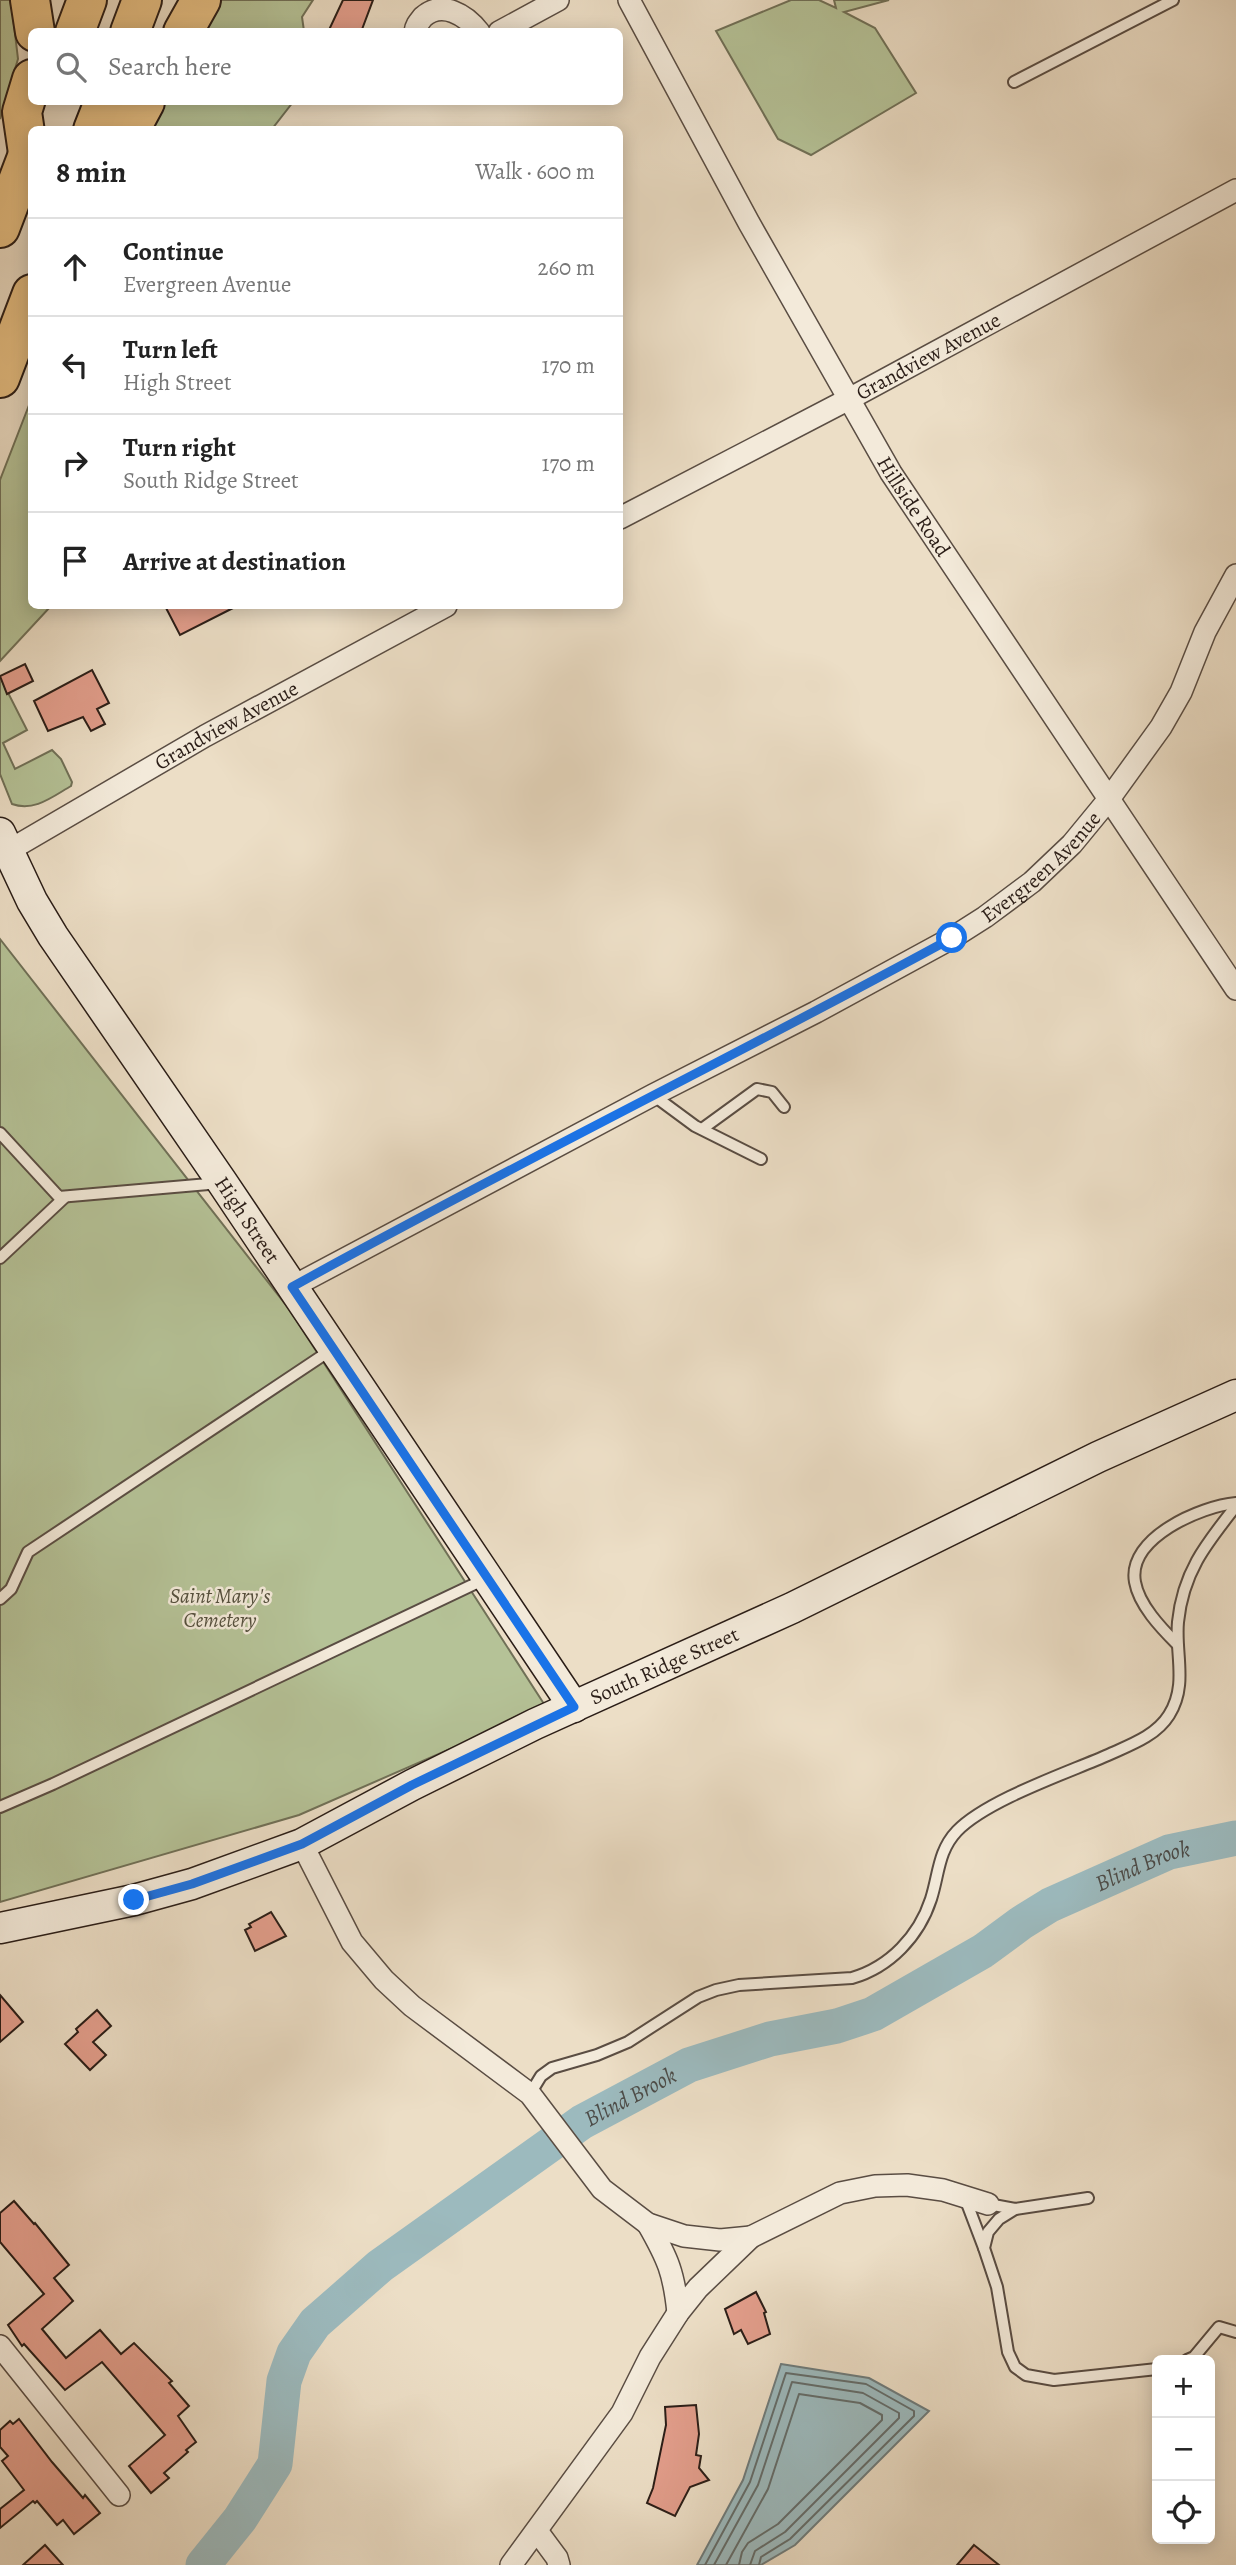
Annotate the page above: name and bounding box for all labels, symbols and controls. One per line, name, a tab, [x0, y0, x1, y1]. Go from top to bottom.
search box	[28, 28, 623, 105]
icon: search	[52, 48, 90, 86]
text: Search here	[108, 49, 232, 84]
text: 8 min	[56, 152, 126, 192]
text: Walk · 600 m	[475, 156, 595, 187]
text: Continue	[123, 234, 224, 269]
icon: ahead	[56, 248, 94, 286]
text: 260 m	[537, 252, 595, 283]
text: Evergreen Avenue	[123, 269, 291, 300]
street label: Grandview Avenue	[851, 306, 1005, 407]
text: Turn left	[123, 332, 218, 367]
icon: left	[56, 346, 94, 384]
text: 170 m	[542, 350, 595, 381]
text: High Street	[123, 367, 232, 398]
text: Turn right	[123, 430, 236, 465]
icon: right	[56, 444, 94, 482]
text: 170 m	[542, 448, 595, 479]
street label: Hillside Road	[870, 451, 957, 563]
text: South Ridge Street	[123, 465, 299, 496]
icon: arrive	[56, 542, 94, 580]
text: Arrive at destination	[123, 544, 346, 579]
street label: Grandview Avenue	[149, 674, 303, 776]
street label: Evergreen Avenue	[975, 805, 1107, 929]
route start	[936, 922, 967, 953]
street label: High Street	[208, 1171, 287, 1269]
park label: Saint Mary's Cemetery	[170, 1582, 270, 1634]
street label: South Ridge Street	[585, 1620, 743, 1711]
water label: Blind Brook	[1090, 1833, 1193, 1899]
route end	[118, 1884, 149, 1915]
water label: Blind Brook	[578, 2059, 682, 2134]
map controls	[1152, 2355, 1215, 2544]
button: +	[1152, 2355, 1215, 2418]
button: −	[1152, 2418, 1215, 2481]
button: locate	[1152, 2481, 1215, 2544]

